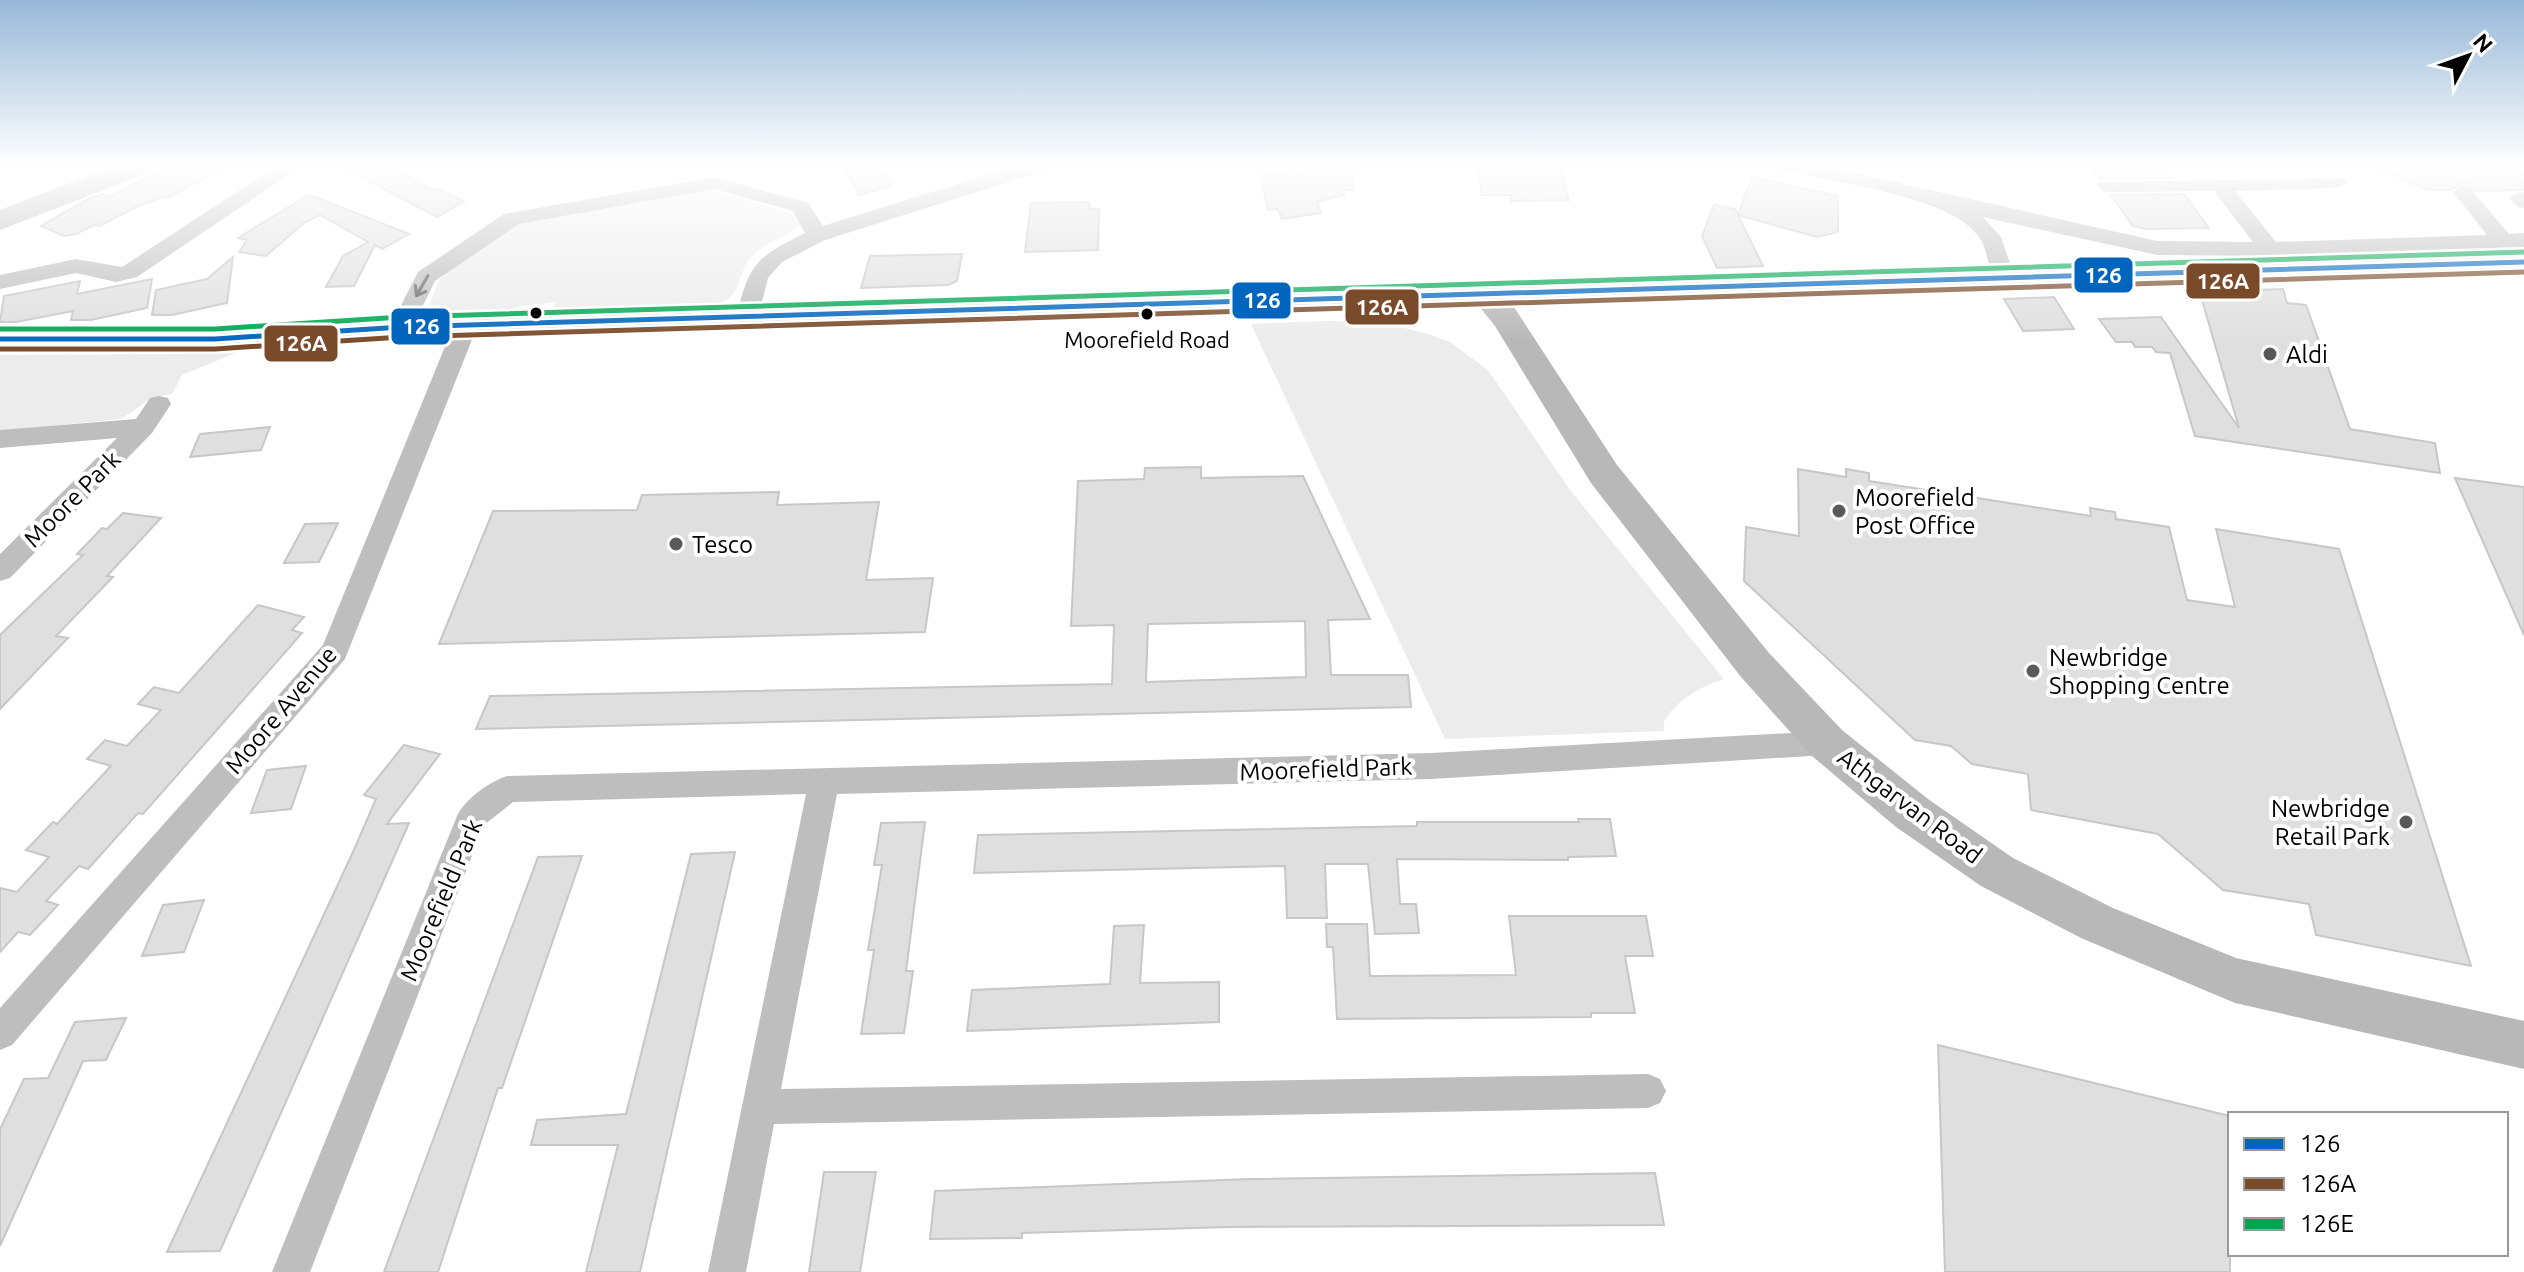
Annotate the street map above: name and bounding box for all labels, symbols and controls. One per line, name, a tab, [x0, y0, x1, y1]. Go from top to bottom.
north arrow	[2428, 16, 2508, 96]
text: N	[2469, 28, 2498, 57]
line badge: 126	[2073, 256, 2134, 294]
text: 126	[2084, 262, 2122, 287]
line badge: 126A	[2185, 262, 2261, 300]
text: 126A	[2197, 268, 2250, 293]
one-way arrow	[414, 274, 430, 297]
line badge: 126	[1231, 281, 1292, 320]
text: 126	[1243, 287, 1281, 312]
line badge: 126A	[1344, 288, 1420, 326]
text: 126A	[1356, 294, 1409, 319]
unlabelled marker	[528, 305, 544, 321]
marker: Moorefield Road	[1139, 306, 1155, 322]
line badge: 126	[390, 307, 451, 346]
text: 126	[402, 313, 440, 338]
line badge: 126A	[263, 324, 339, 363]
place label: Moorefield Road	[1064, 327, 1230, 352]
text: 126A	[275, 330, 328, 355]
place label: Aldi	[2286, 341, 2328, 368]
marker: Aldi	[2261, 345, 2279, 363]
street label: Moore Park	[18, 445, 126, 553]
place label: Moorefield Post Office	[1855, 484, 1976, 539]
marker: Moorefield Post Office	[1830, 502, 1848, 520]
place label: Tesco	[692, 531, 753, 558]
marker: Tesco	[667, 535, 685, 553]
street label: Moore Avenue	[220, 641, 342, 779]
place label: Newbridge Shopping Centre	[2049, 644, 2230, 699]
marker: Newbridge Shopping Centre	[2024, 662, 2042, 680]
street label: Athgarvan Road	[1833, 743, 1987, 869]
street label: Moorefield Park	[1239, 752, 1413, 786]
place label: Newbridge Retail Park	[2271, 795, 2390, 850]
marker: Newbridge Retail Park	[2397, 813, 2415, 831]
street label: Moorefield Park	[395, 815, 487, 985]
legend	[2228, 1112, 2508, 1256]
text: 126	[2300, 1130, 2341, 1157]
text: 126A	[2300, 1170, 2357, 1197]
text: 126E	[2300, 1210, 2354, 1237]

